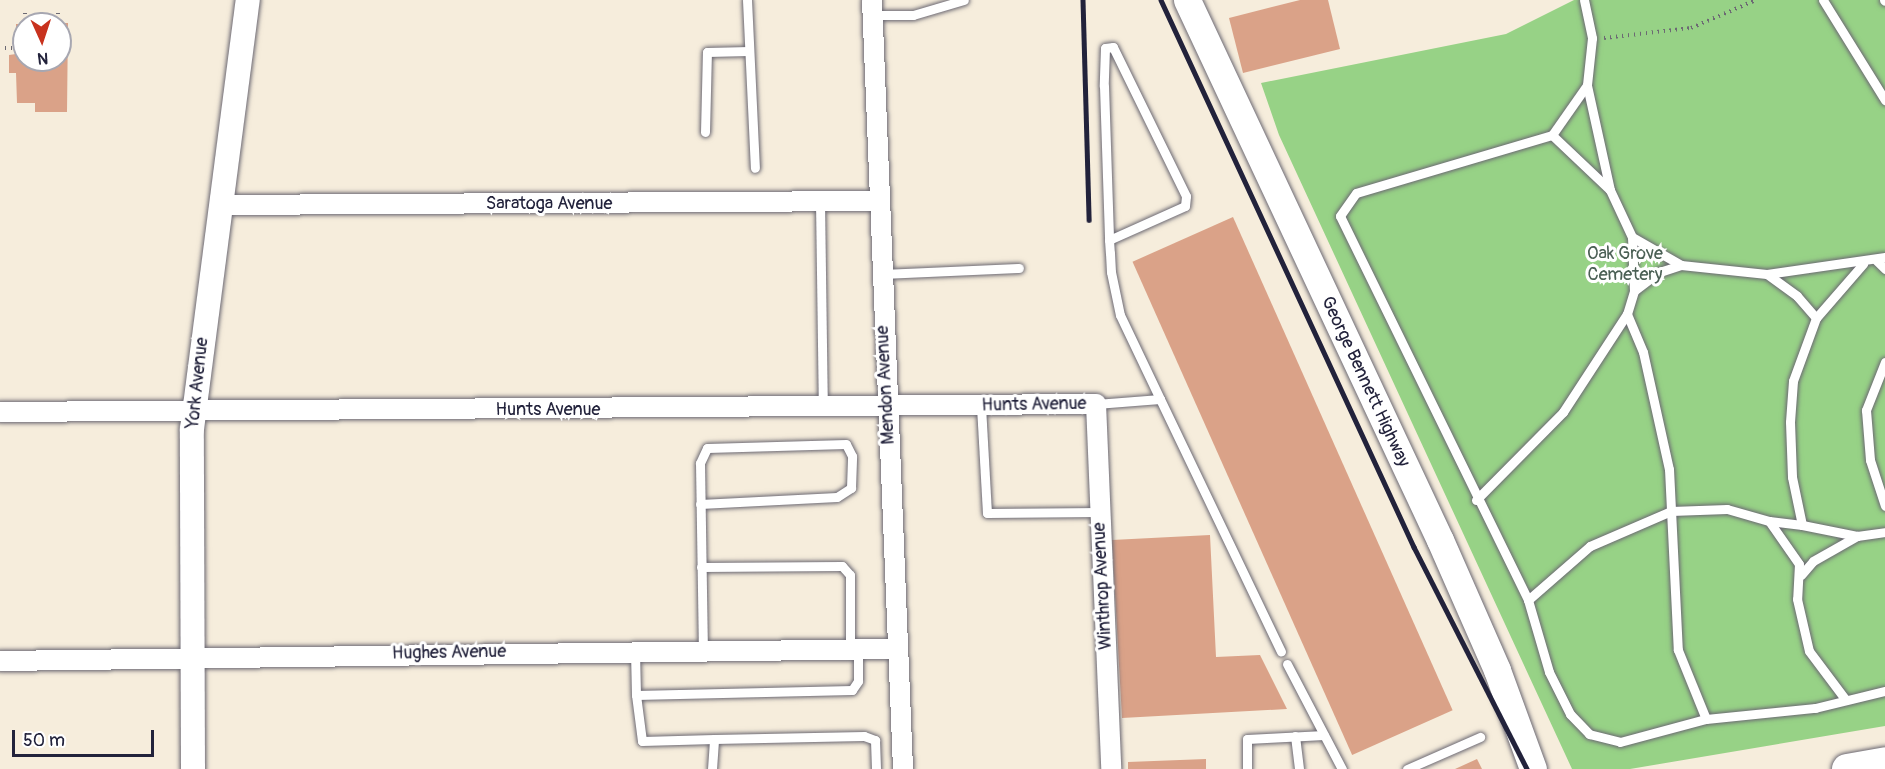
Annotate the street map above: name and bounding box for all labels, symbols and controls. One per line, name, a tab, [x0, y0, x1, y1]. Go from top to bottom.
north arrow	[12, 12, 72, 72]
text: N	[37, 48, 49, 68]
street label: Saratoga Avenue	[486, 193, 612, 215]
park label: Oak Grove Cemetery	[1587, 244, 1663, 286]
street label: George Bennett Highway	[1316, 293, 1414, 471]
street label: Mendon Avenue	[872, 325, 900, 445]
street label: York Avenue	[182, 336, 214, 430]
street label: Hunts Avenue	[981, 393, 1087, 417]
street label: Hunts Avenue	[496, 399, 600, 421]
street label: Winthrop Avenue	[1089, 522, 1117, 650]
street label: Hughes Avenue	[392, 641, 506, 665]
scale bar	[15, 718, 158, 756]
text: 50 m	[23, 729, 65, 752]

